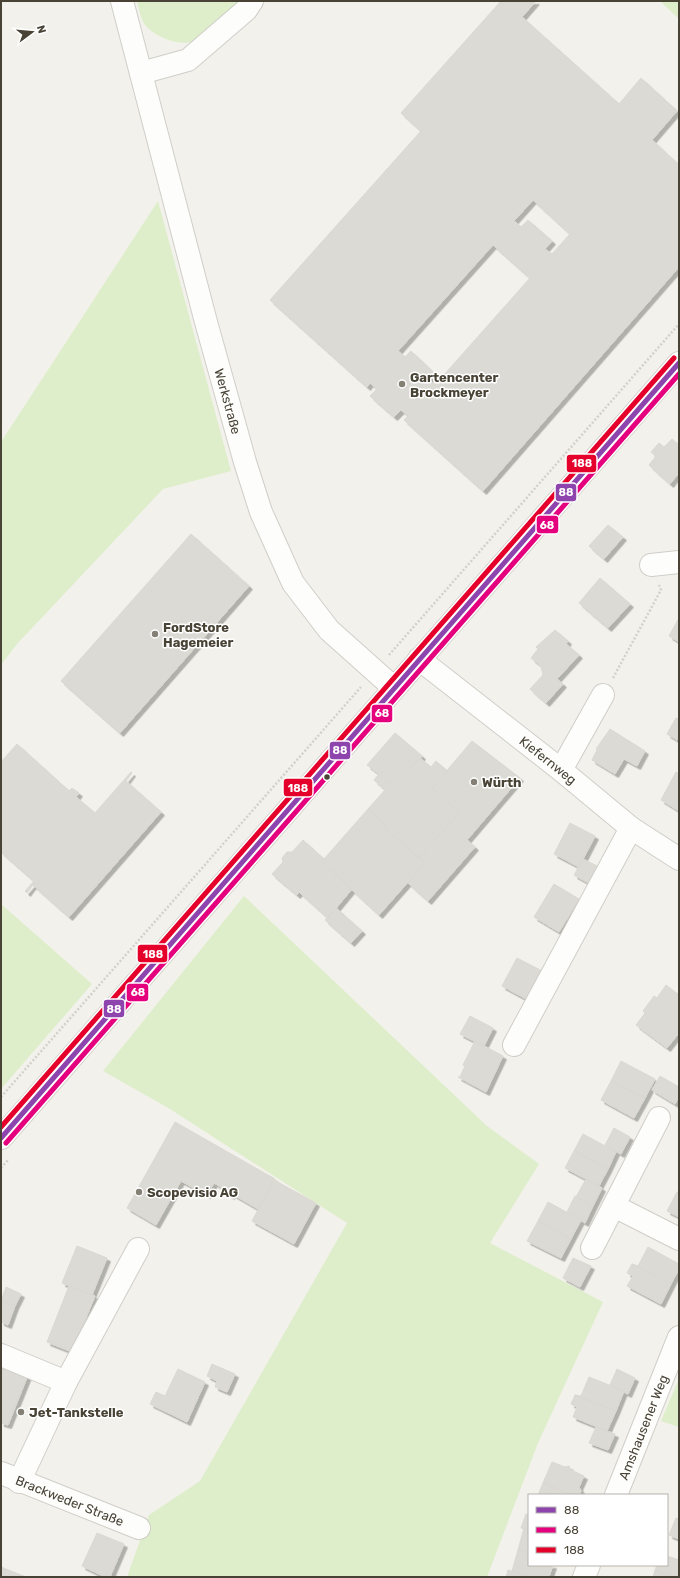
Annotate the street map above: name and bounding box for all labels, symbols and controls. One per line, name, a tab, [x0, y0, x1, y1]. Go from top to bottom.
north arrow	[12, 12, 52, 52]
text: N	[34, 24, 48, 35]
street label: Werkstraße	[212, 367, 244, 436]
place label: Gartencenter Brockmeyer	[410, 370, 499, 400]
marker: Gartencenter Brockmeyer	[397, 379, 407, 389]
line badge: 188	[566, 454, 597, 473]
text: 188	[572, 457, 592, 470]
line badge: 88	[555, 483, 577, 502]
text: 88	[559, 486, 573, 499]
line badge: 68	[536, 515, 559, 534]
text: 68	[540, 519, 554, 532]
place label: FordStore Hagemeier	[163, 620, 233, 650]
marker: FordStore Hagemeier	[150, 629, 160, 639]
line badge: 68	[371, 704, 393, 723]
text: 68	[375, 707, 389, 720]
street label: Kiefernweg	[517, 733, 580, 788]
line badge: 88	[329, 741, 351, 760]
text: 88	[333, 744, 347, 757]
unlabelled marker	[322, 772, 332, 782]
place label: Würth	[482, 775, 521, 790]
marker: Würth	[469, 777, 479, 787]
line badge: 188	[283, 778, 313, 797]
text: 188	[288, 782, 308, 795]
line badge: 188	[137, 944, 168, 963]
text: 188	[143, 948, 163, 961]
line badge: 68	[126, 983, 149, 1002]
text: 68	[131, 986, 145, 999]
line badge: 88	[103, 999, 125, 1018]
text: 88	[107, 1003, 121, 1016]
place label: Scopevisio AG	[147, 1185, 238, 1200]
marker: Scopevisio AG	[134, 1187, 144, 1197]
street label: Amshausener Weg	[615, 1372, 672, 1482]
place label: Jet-Tankstelle	[29, 1405, 124, 1420]
marker: Jet-Tankstelle	[16, 1407, 26, 1417]
street label: Brackweder Straße	[13, 1472, 126, 1529]
legend	[528, 1494, 668, 1566]
text: 88	[564, 1503, 579, 1517]
text: 68	[564, 1523, 579, 1537]
text: 188	[564, 1543, 584, 1557]

